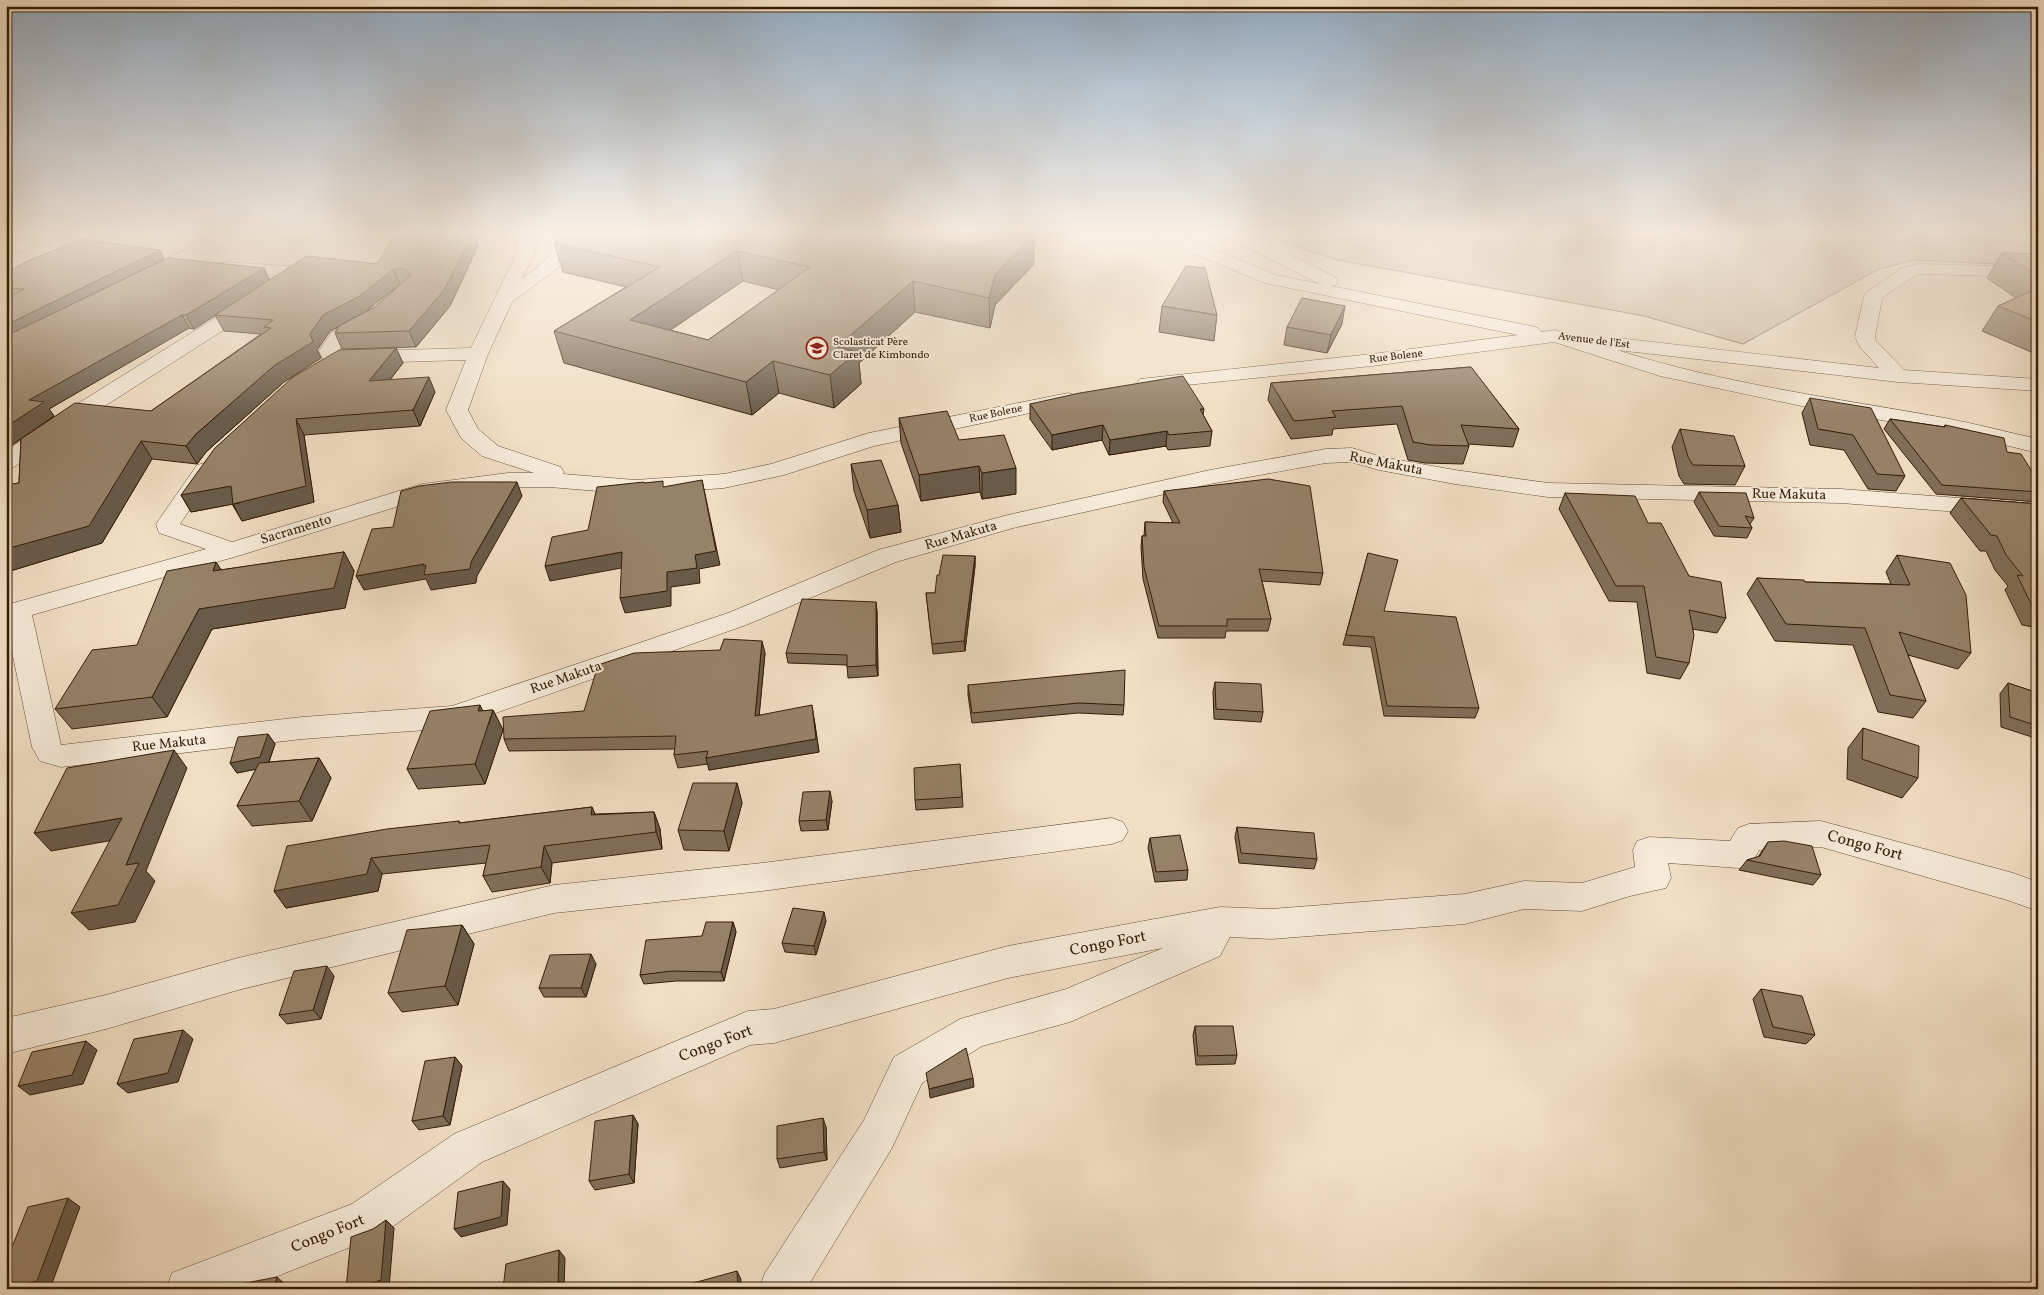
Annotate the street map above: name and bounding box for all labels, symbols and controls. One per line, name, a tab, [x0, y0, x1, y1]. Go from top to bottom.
street label: Avenue de l'Est	[1557, 329, 1631, 353]
place label: Scolasticat Père Claret de Kimbondo	[833, 335, 930, 363]
school or university icon: Scolasticat Père Claret de Kimbondo	[805, 336, 829, 360]
street label: Rue Bolene	[1368, 346, 1424, 368]
street label: Rue Bolene	[968, 401, 1024, 427]
street label: Rue Makuta	[1348, 448, 1424, 480]
street label: Rue Makuta	[1752, 485, 1826, 505]
street label: Sacramento	[258, 510, 334, 550]
street label: Rue Makuta	[923, 517, 999, 555]
street label: Rue Makuta	[528, 657, 604, 699]
street label: Rue Makuta	[131, 731, 207, 757]
street label: Congo Fort	[1825, 825, 1906, 867]
street label: Congo Fort	[1068, 926, 1148, 962]
street label: Congo Fort	[676, 1020, 756, 1068]
street label: Congo Fort	[288, 1209, 368, 1259]

